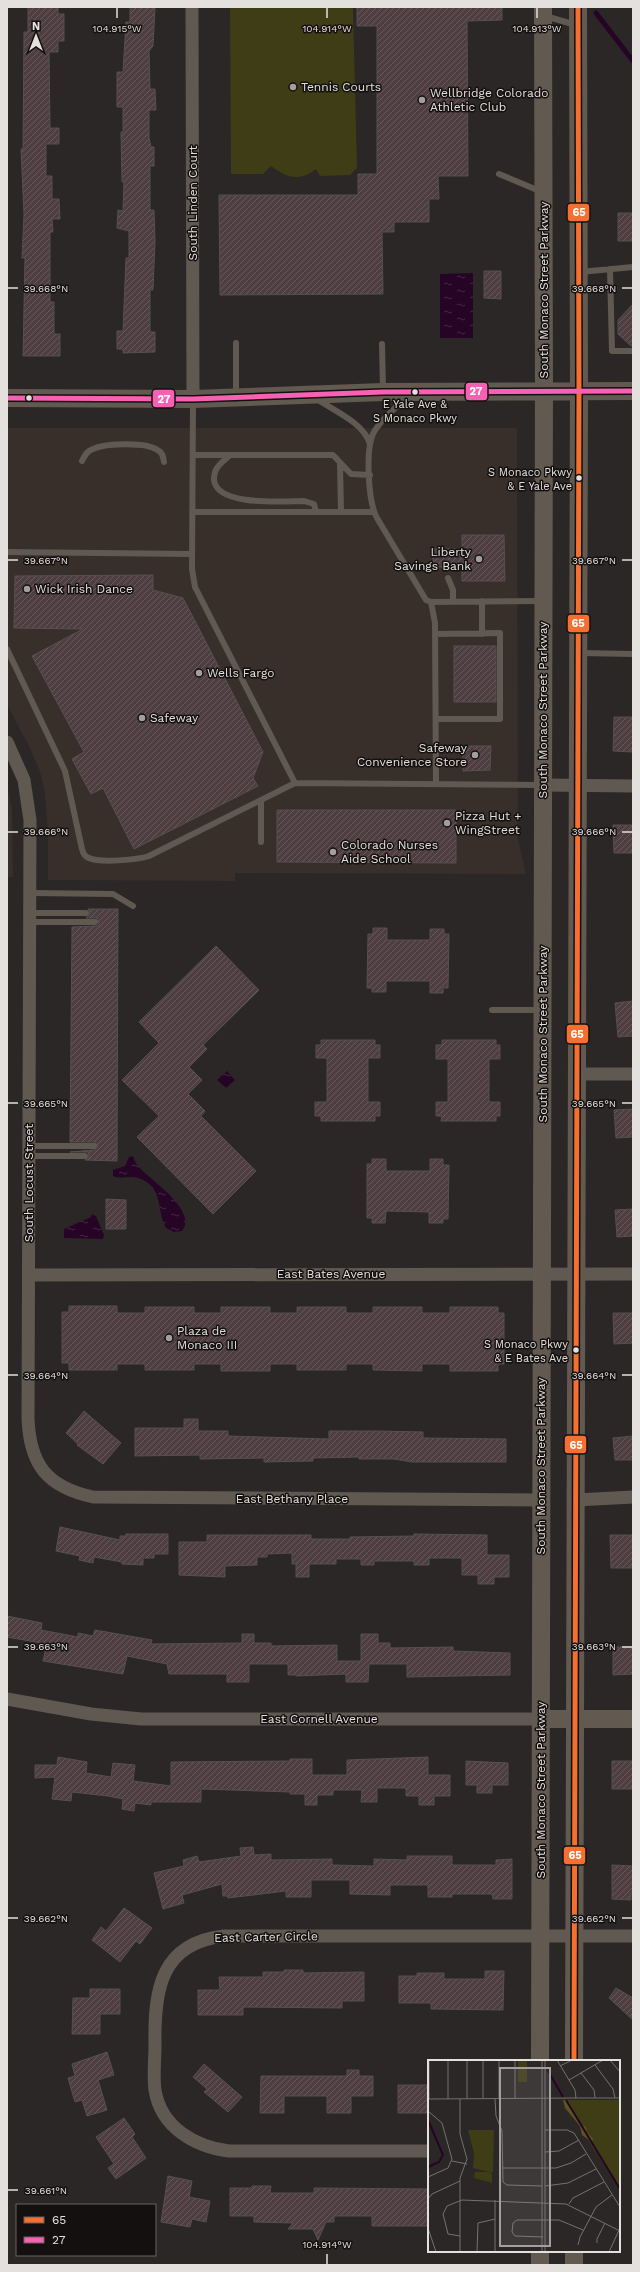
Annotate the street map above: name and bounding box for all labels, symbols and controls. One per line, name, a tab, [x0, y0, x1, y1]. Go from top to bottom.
north arrow	[16, 16, 56, 56]
text: N	[32, 20, 40, 33]
text: 104.915°W	[93, 23, 142, 34]
text: 104.914°W	[302, 23, 352, 34]
text: 104.913°W	[513, 23, 562, 34]
place label: Tennis Courts	[301, 80, 381, 94]
marker: Tennis Courts	[288, 82, 298, 92]
place label: Wellbridge Colorado Athletic Club	[430, 86, 548, 114]
marker: Wellbridge Colorado Athletic Club	[417, 95, 427, 105]
street label: South Linden Court	[186, 145, 200, 261]
street label: South Monaco Street Parkway	[537, 201, 551, 379]
line badge: 65	[567, 203, 590, 222]
text: 65	[572, 206, 586, 219]
text: 39.668°N	[24, 283, 68, 294]
text: 39.668°N	[572, 283, 616, 294]
line badge: 27	[465, 382, 488, 401]
text: 27	[469, 385, 483, 398]
marker: E Yale Ave & S Monaco Pkwy	[410, 387, 420, 397]
line badge: 27	[152, 389, 175, 408]
unlabelled marker	[24, 393, 34, 403]
text: 27	[157, 393, 171, 406]
place label: E Yale Ave & S Monaco Pkwy	[373, 398, 457, 425]
place label: S Monaco Pkwy & E Yale Ave	[488, 466, 572, 493]
marker: S Monaco Pkwy & E Yale Ave	[574, 473, 584, 483]
place label: Liberty Savings Bank	[394, 545, 472, 573]
marker: Liberty Savings Bank	[474, 554, 484, 564]
text: 39.667°N	[24, 555, 68, 566]
text: 39.667°N	[572, 555, 616, 566]
place label: Wick Irish Dance	[35, 582, 133, 596]
marker: Wick Irish Dance	[22, 584, 32, 594]
line badge: 65	[567, 614, 590, 633]
text: 65	[571, 617, 585, 630]
street label: South Monaco Street Parkway	[536, 621, 550, 799]
place label: Wells Fargo	[207, 666, 275, 680]
marker: Wells Fargo	[194, 668, 204, 678]
place label: Safeway	[150, 711, 199, 725]
marker: Safeway	[137, 713, 147, 723]
place label: Safeway Convenience Store	[357, 741, 468, 769]
marker: Safeway Convenience Store	[470, 750, 480, 760]
place label: Pizza Hut + WingStreet	[455, 809, 521, 837]
marker: Pizza Hut + WingStreet	[442, 818, 452, 828]
text: 39.666°N	[24, 826, 68, 837]
text: 39.666°N	[572, 826, 616, 837]
place label: Colorado Nurses Aide School	[341, 838, 438, 866]
marker: Colorado Nurses Aide School	[328, 847, 338, 857]
street label: South Monaco Street Parkway	[536, 945, 550, 1123]
line badge: 65	[566, 1024, 589, 1044]
text: 65	[570, 1028, 584, 1041]
text: 39.665°N	[24, 1098, 68, 1109]
text: 39.665°N	[572, 1098, 616, 1109]
street label: South Locust Street	[22, 1124, 36, 1242]
street label: East Bates Avenue	[277, 1267, 385, 1281]
place label: Plaza de Monaco III	[177, 1324, 237, 1352]
marker: Plaza de Monaco III	[164, 1333, 174, 1343]
place label: S Monaco Pkwy & E Bates Ave	[484, 1338, 568, 1365]
marker: S Monaco Pkwy & E Bates Ave	[571, 1345, 581, 1355]
text: 39.664°N	[24, 1370, 68, 1381]
text: 39.664°N	[572, 1370, 616, 1381]
street label: South Monaco Street Parkway	[534, 1377, 548, 1555]
line badge: 65	[564, 1435, 587, 1454]
text: 65	[569, 1439, 583, 1452]
street label: East Bethany Place	[236, 1492, 348, 1506]
text: 39.663°N	[24, 1641, 68, 1652]
text: 39.663°N	[572, 1641, 616, 1652]
street label: South Monaco Street Parkway	[534, 1701, 548, 1879]
street label: East Cornell Avenue	[260, 1712, 378, 1726]
line badge: 65	[563, 1846, 586, 1865]
text: 65	[568, 1849, 582, 1862]
text: 39.662°N	[24, 1913, 68, 1924]
text: 39.662°N	[572, 1913, 616, 1924]
street label: East Carter Circle	[214, 1929, 318, 1945]
inset map	[428, 2060, 620, 2252]
text: 39.661°N	[25, 2185, 67, 2196]
legend	[16, 2204, 156, 2256]
text: 65	[52, 2213, 66, 2227]
text: 27	[52, 2233, 66, 2247]
text: 104.914°W	[302, 2239, 352, 2250]

